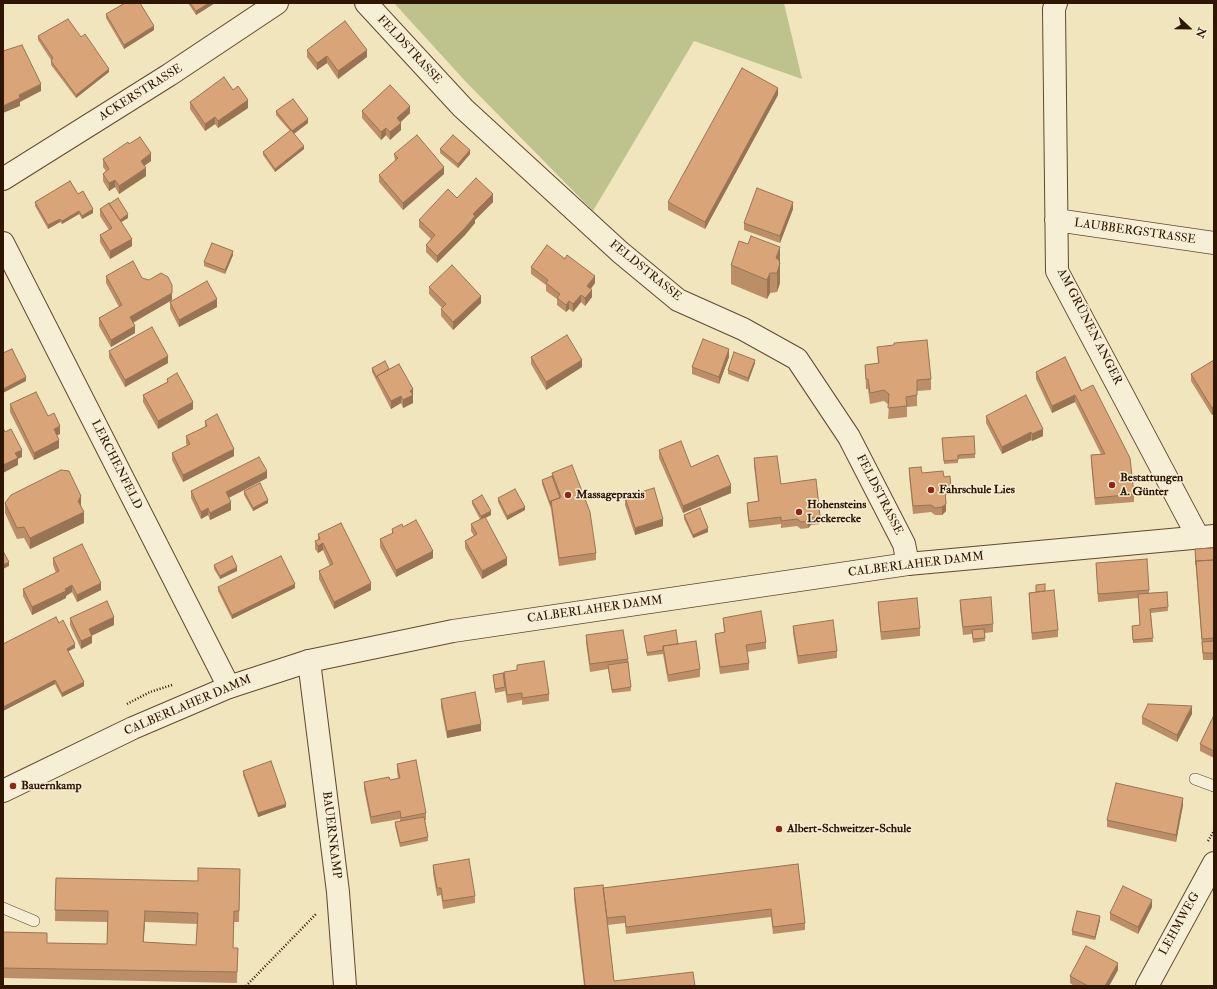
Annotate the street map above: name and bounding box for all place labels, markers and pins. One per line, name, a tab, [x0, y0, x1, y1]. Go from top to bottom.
place label: Bestattungen A. Günter	[1120, 471, 1183, 499]
marker: Bestattungen A. Günter	[1107, 480, 1117, 490]
place label: Fahrschule Lies	[939, 483, 1015, 497]
marker: Fahrschule Lies	[926, 485, 936, 495]
place label: Massagepraxis	[576, 488, 645, 502]
marker: Massagepraxis	[563, 490, 573, 500]
place label: Hohensteins Leckerecke	[807, 498, 866, 526]
marker: Hohensteins Leckerecke	[794, 507, 804, 517]
place label: Bauernkamp	[21, 779, 82, 793]
marker: Bauernkamp	[8, 781, 18, 791]
place label: Albert-Schweitzer-Schule	[787, 822, 911, 836]
marker: Albert-Schweitzer-Schule	[774, 824, 784, 834]

